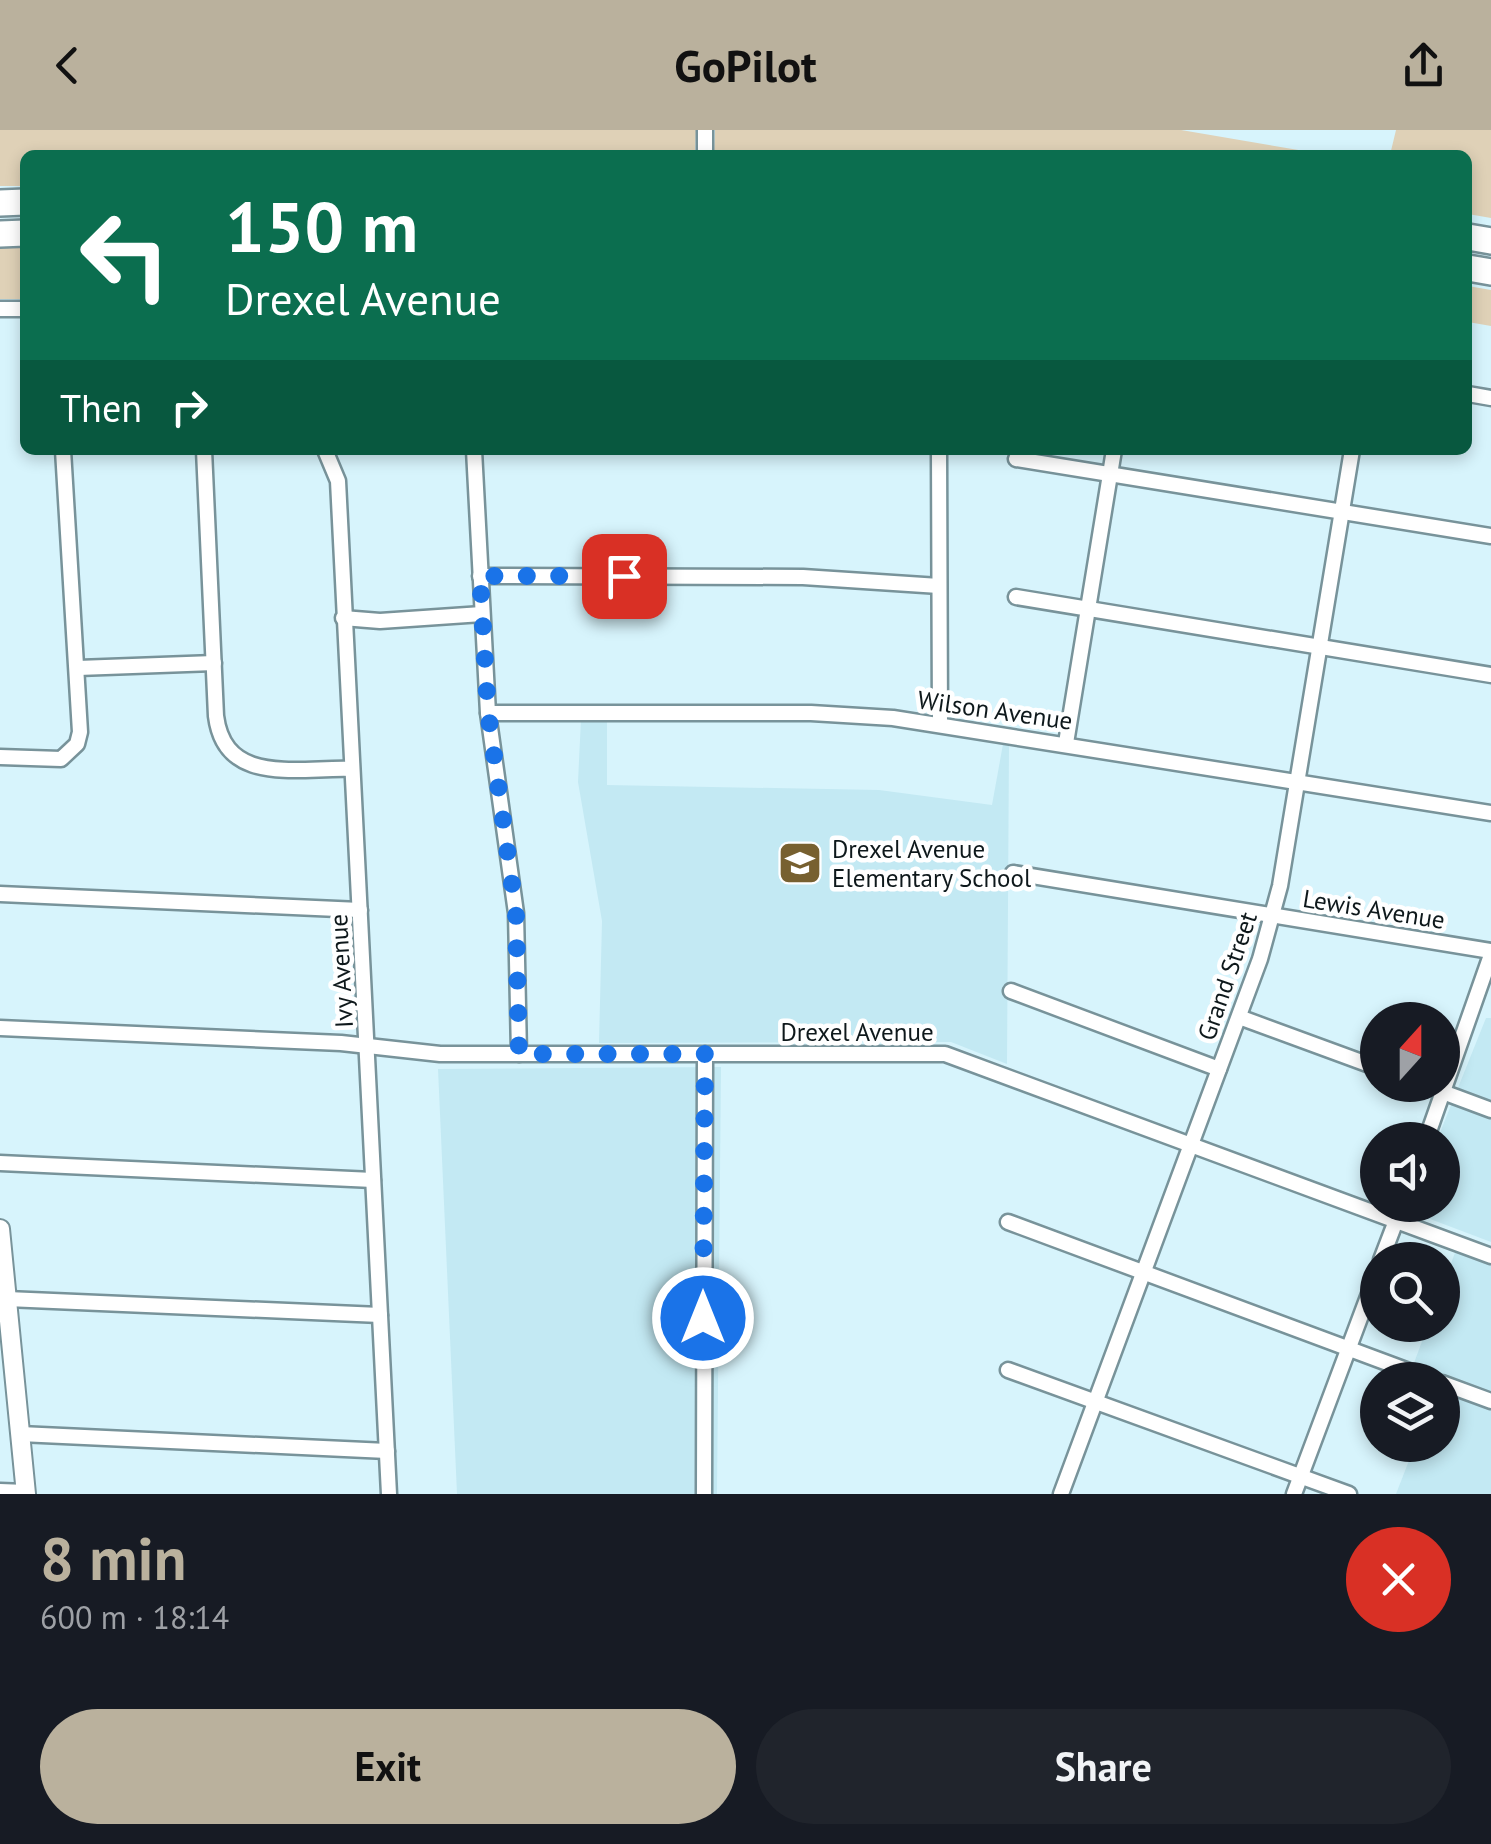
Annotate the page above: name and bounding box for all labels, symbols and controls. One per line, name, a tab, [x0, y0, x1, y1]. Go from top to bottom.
text: GoPilot	[674, 36, 817, 94]
icon: back	[40, 38, 95, 93]
icon: share	[1396, 38, 1451, 93]
text: 150 m	[225, 181, 418, 271]
icon: left	[60, 190, 190, 320]
text: Drexel Avenue	[225, 269, 501, 327]
icon: right	[162, 380, 217, 435]
text: Then	[60, 383, 142, 432]
pin	[582, 534, 667, 619]
icon: arrive	[597, 549, 652, 604]
street label: Wilson Avenue	[915, 683, 1075, 737]
place label: Drexel Avenue Elementary School	[832, 833, 1032, 894]
school or university icon: Drexel Avenue Elementary School	[777, 840, 823, 886]
street label: Lewis Avenue	[1301, 882, 1447, 936]
street label: Grand Street	[1190, 907, 1264, 1044]
street label: Ivy Avenue	[322, 913, 360, 1029]
north arrow	[1360, 1002, 1460, 1102]
map controls	[1360, 1002, 1460, 1462]
street label: Drexel Avenue	[780, 1016, 934, 1048]
button: sound	[1360, 1122, 1460, 1222]
button: search	[1360, 1242, 1460, 1342]
position arrow	[651, 1266, 755, 1370]
button: layers	[1360, 1362, 1460, 1462]
text: 8 min	[40, 1519, 186, 1597]
button: close	[1346, 1527, 1451, 1632]
text: 600 m · 18:14	[40, 1596, 229, 1638]
button: Exit	[40, 1709, 736, 1824]
button: Share	[756, 1709, 1451, 1824]

